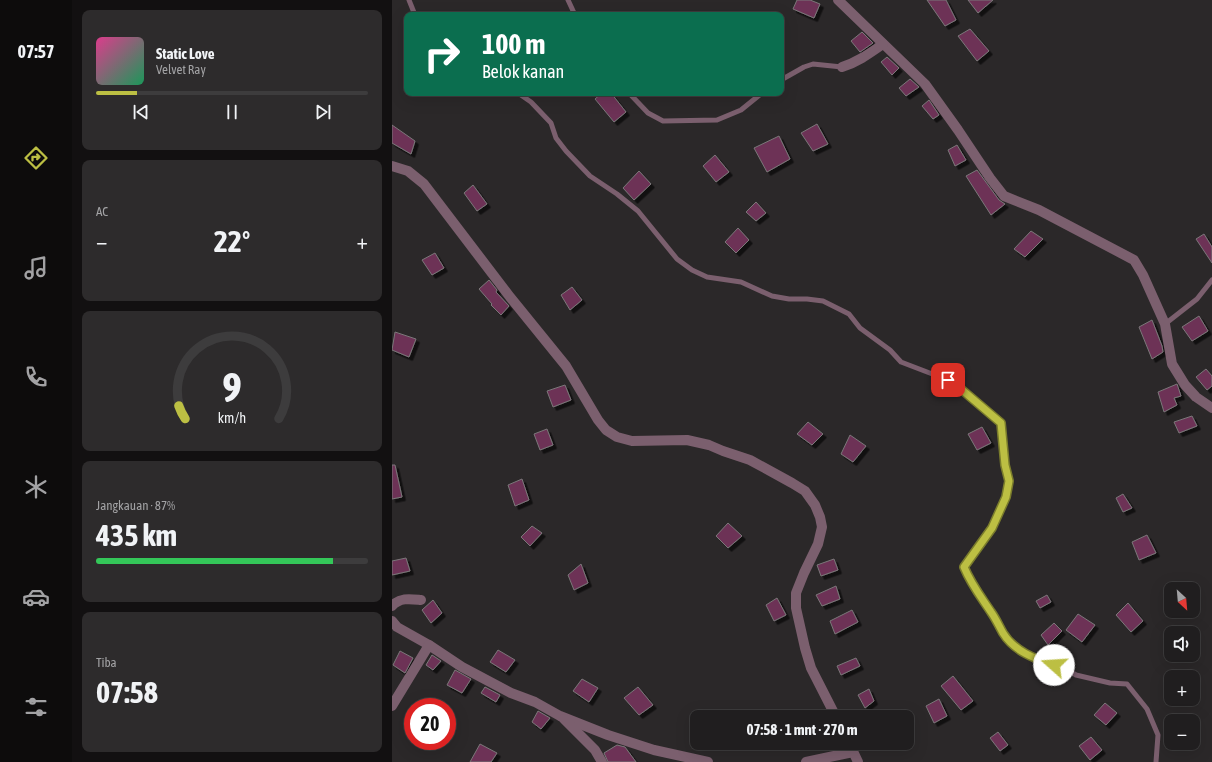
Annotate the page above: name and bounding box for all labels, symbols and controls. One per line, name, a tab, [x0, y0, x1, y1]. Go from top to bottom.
icon: right	[416, 28, 468, 80]
text: 100 m	[482, 28, 545, 60]
text: 07:57	[17, 41, 55, 62]
text: Static Love	[156, 45, 215, 62]
text: Belok kanan	[482, 61, 564, 82]
text: Velvet Ray	[156, 62, 206, 77]
icon: previous	[130, 101, 152, 123]
icon: pause	[221, 101, 243, 123]
icon: next	[312, 101, 334, 123]
icon: directions	[22, 144, 50, 172]
text: AC	[96, 204, 108, 219]
text: 22°	[214, 224, 250, 258]
text: −	[96, 228, 107, 254]
text: +	[357, 228, 368, 254]
icon: music	[22, 254, 50, 282]
icon: phone	[22, 363, 50, 391]
text: 9	[222, 363, 242, 411]
pin	[931, 363, 965, 397]
icon: arrive	[937, 369, 959, 391]
text: km/h	[218, 410, 246, 426]
icon: climate	[22, 473, 50, 501]
text: Jangkauan · 87%	[96, 498, 175, 513]
text: 435 km	[96, 518, 177, 552]
north arrow	[1164, 582, 1200, 618]
map controls	[1164, 582, 1200, 750]
icon: car	[22, 583, 50, 611]
button: sound	[1164, 626, 1200, 662]
position arrow	[1033, 644, 1075, 686]
text: Tiba	[96, 655, 117, 670]
button: +	[1164, 670, 1200, 706]
text: 07:58	[96, 675, 158, 709]
icon: filters	[22, 693, 50, 721]
speed limit sign: 20	[404, 698, 456, 750]
button: −	[1164, 714, 1200, 750]
text: 07:58 · 1 mnt · 270 m	[746, 721, 858, 738]

